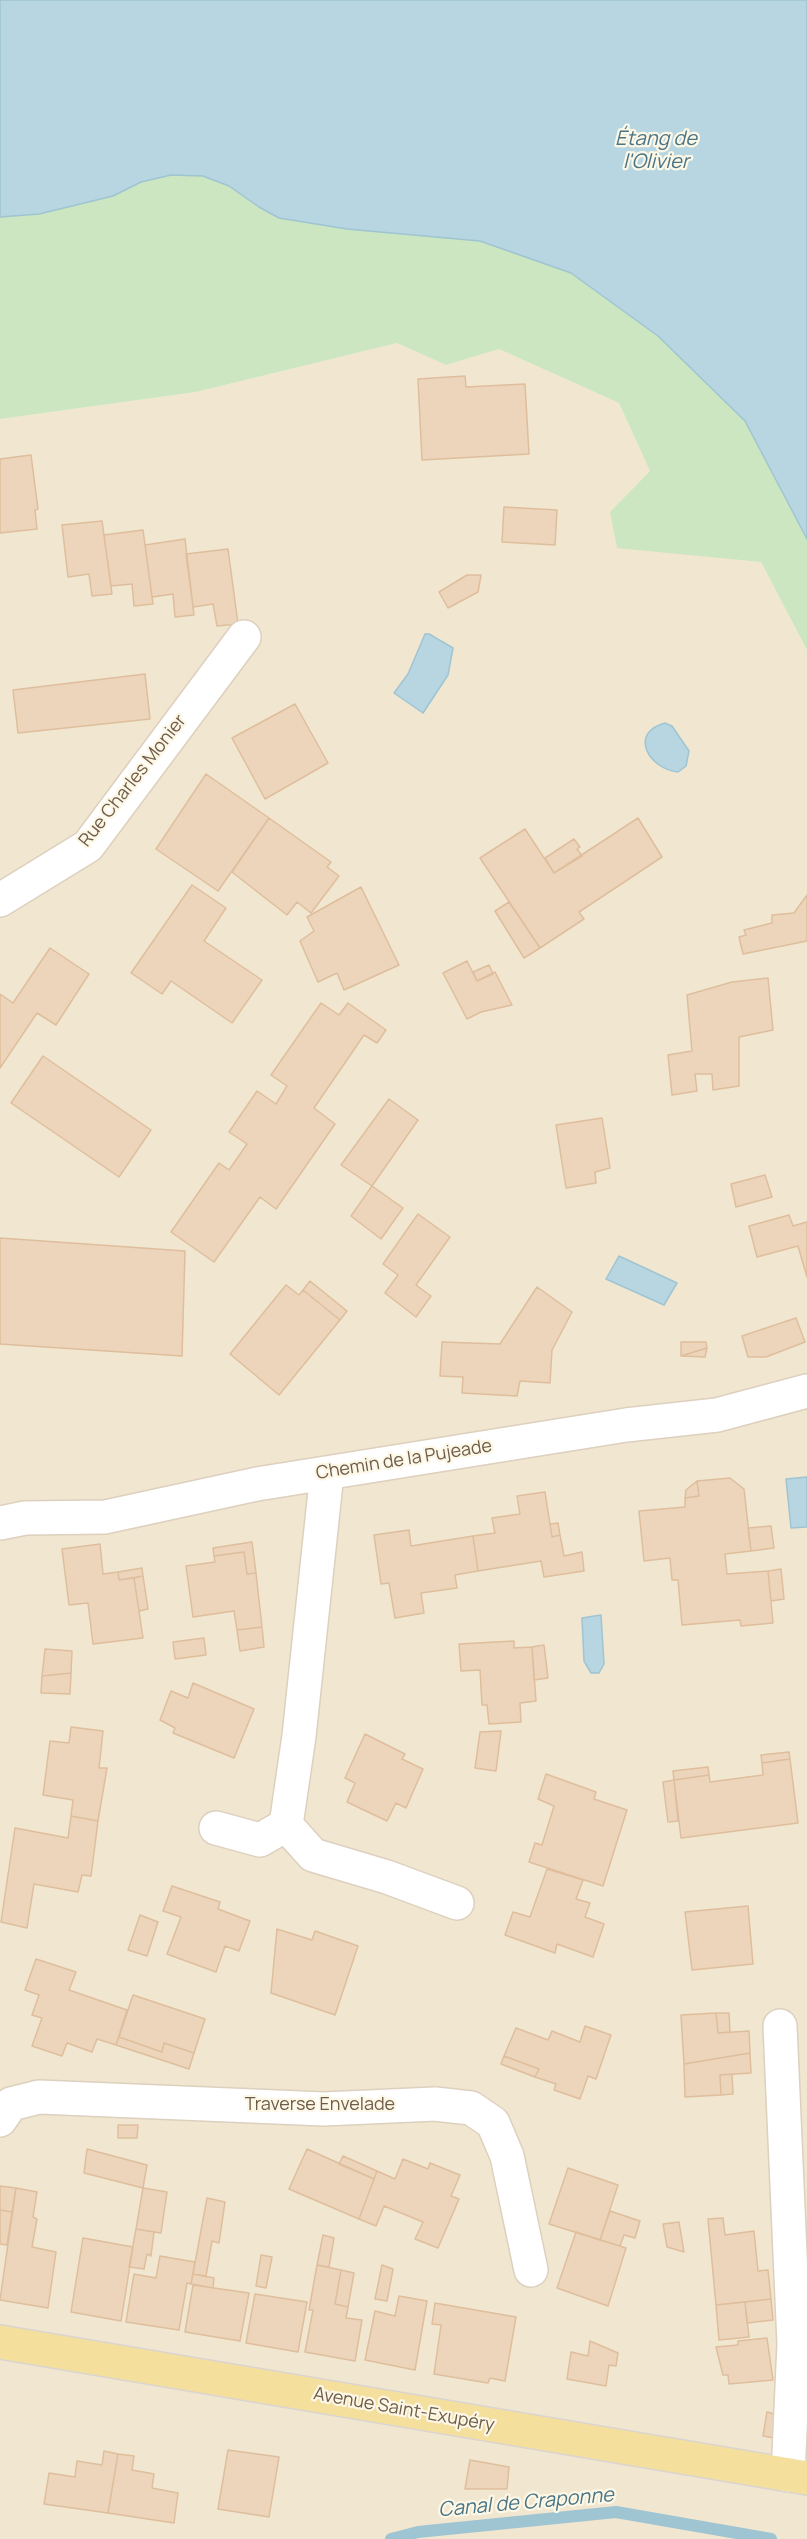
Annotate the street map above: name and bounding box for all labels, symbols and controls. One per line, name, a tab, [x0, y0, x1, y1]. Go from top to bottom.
water label: Étang de l'Olivier	[615, 127, 697, 174]
street label: Rue Charles Monier	[75, 711, 191, 851]
street label: Chemin de la Pujeade	[315, 1435, 493, 1485]
street label: Traverse Envelade	[245, 2094, 395, 2116]
street label: Avenue Saint-Exupéry	[312, 2383, 496, 2437]
water label: Canal de Craponne	[437, 2483, 615, 2523]

